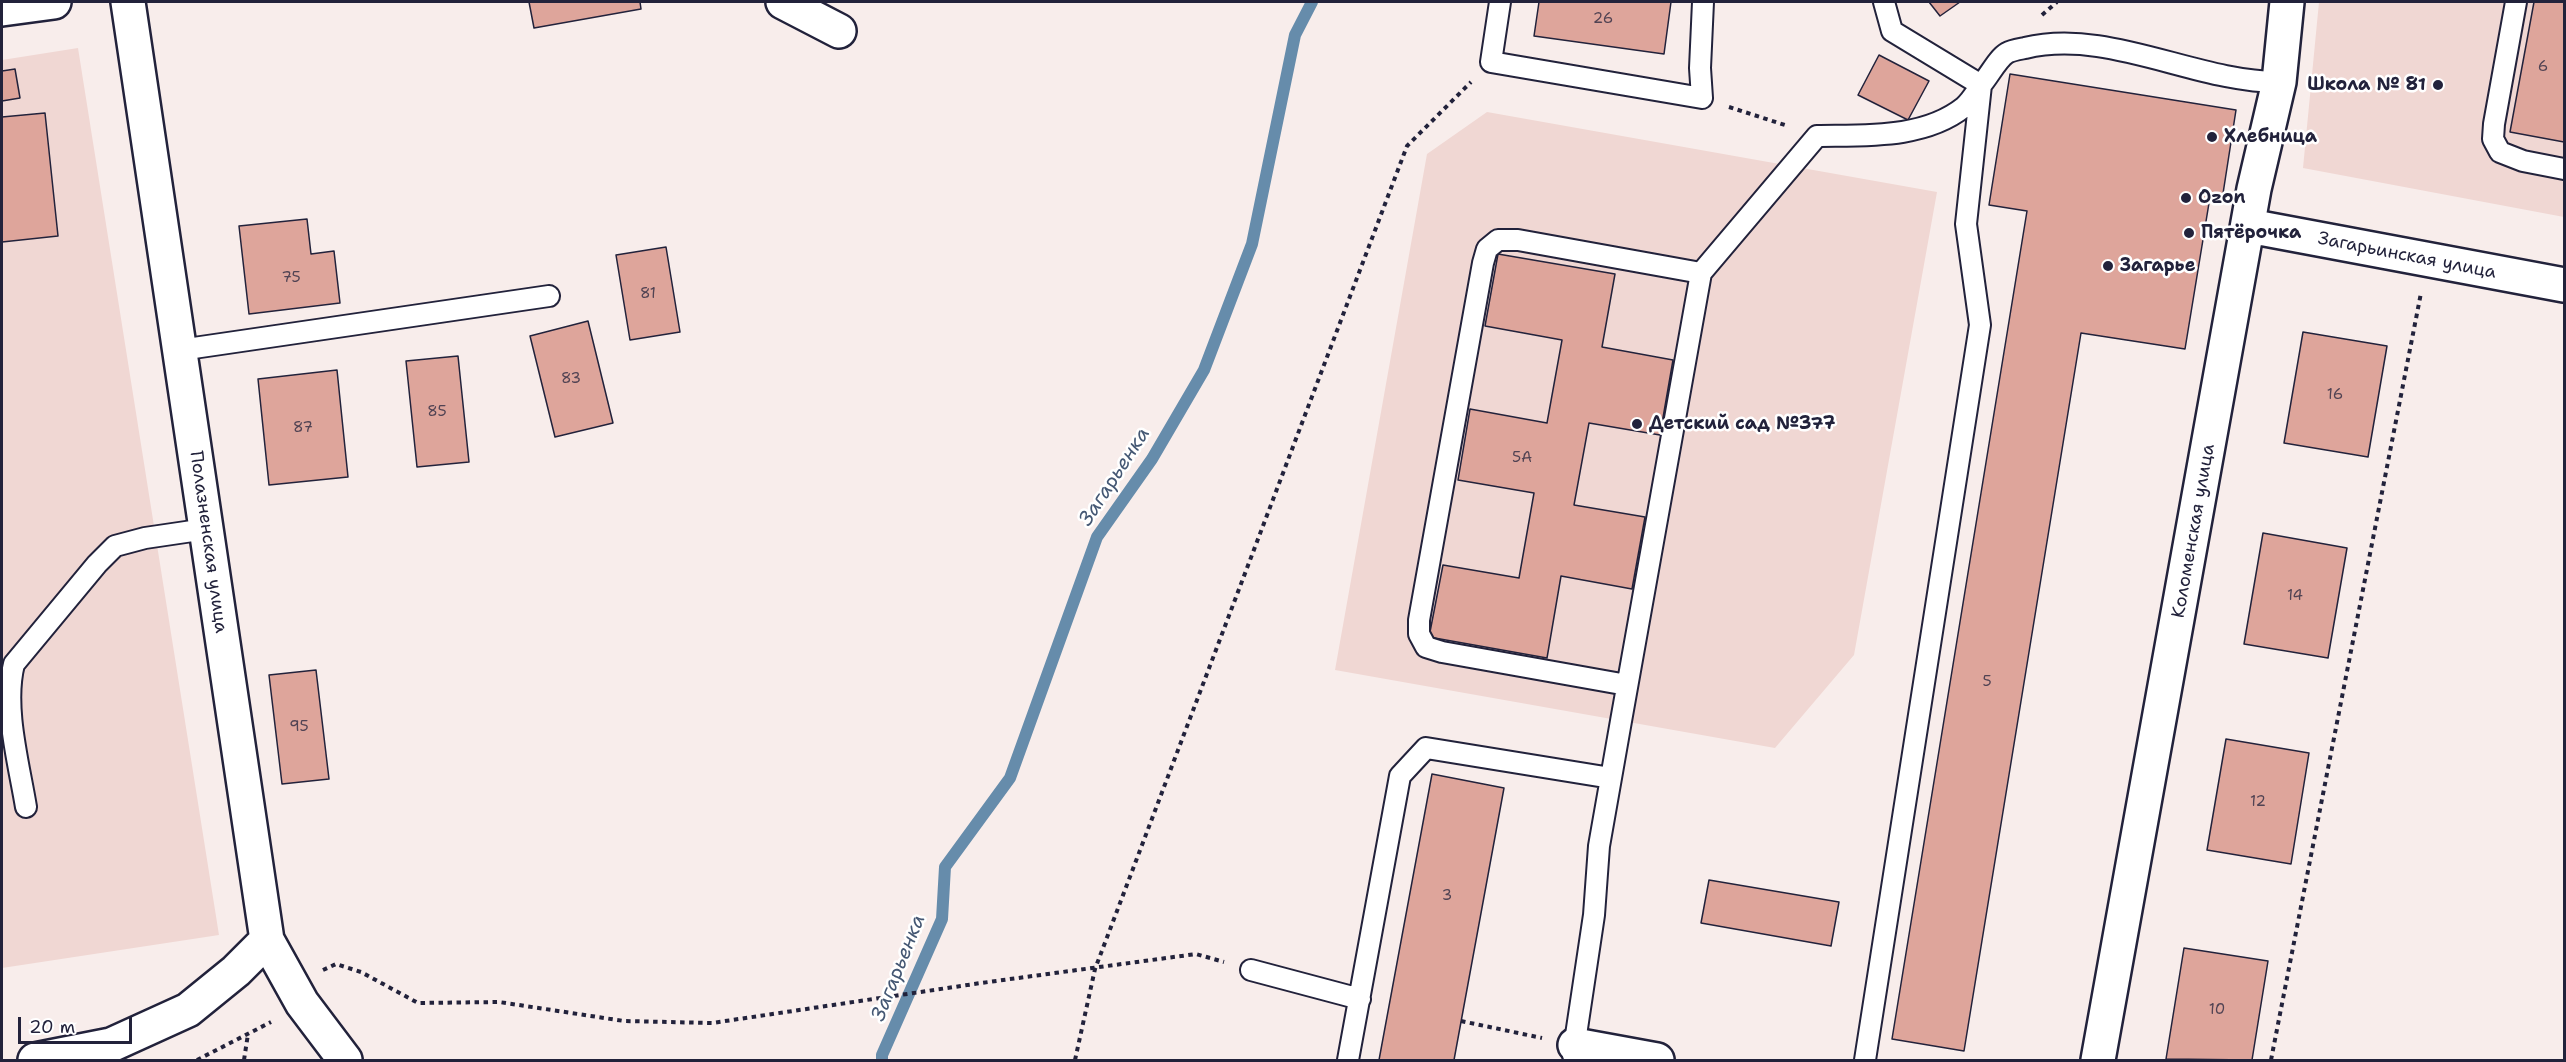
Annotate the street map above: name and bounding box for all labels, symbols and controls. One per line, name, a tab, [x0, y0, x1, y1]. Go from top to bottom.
house number: 26	[1593, 10, 1613, 28]
house number: 6	[2538, 58, 2548, 76]
place label: Школа № 81	[2307, 74, 2426, 96]
marker: Школа № 81	[2431, 78, 2445, 92]
place label: Хлебница	[2224, 126, 2317, 148]
marker: Хлебница	[2205, 130, 2219, 144]
place label: Ozon	[2198, 187, 2245, 209]
marker: Ozon	[2179, 191, 2193, 205]
place label: Пятёрочка	[2201, 222, 2301, 244]
marker: Пятёрочка	[2182, 226, 2196, 240]
street label: Загарьинская улица	[2316, 228, 2498, 284]
place label: Загарье	[2120, 255, 2195, 277]
marker: Загарье	[2101, 259, 2115, 273]
house number: 75	[281, 269, 301, 287]
house number: 81	[640, 285, 656, 303]
house number: 83	[561, 370, 581, 388]
house number: 16	[2327, 386, 2343, 404]
house number: 85	[427, 403, 447, 421]
place label: Детский сад №377	[1649, 413, 1835, 435]
marker: Детский сад №377	[1630, 417, 1644, 431]
house number: 87	[293, 419, 313, 437]
water label: Загарьенка	[1074, 423, 1156, 531]
street label: Коломенская улица	[2168, 442, 2220, 620]
house number: 5А	[1512, 449, 1532, 467]
street label: Полазненская улица	[185, 450, 231, 634]
house number: 14	[2287, 587, 2303, 605]
house number: 5	[1982, 673, 1992, 691]
house number: 95	[289, 718, 309, 736]
house number: 12	[2250, 793, 2266, 811]
house number: 3	[1442, 887, 1452, 905]
water label: Загарьенка	[867, 911, 931, 1025]
house number: 10	[2209, 1001, 2225, 1019]
scale bar	[21, 1005, 135, 1043]
text: 20 m	[29, 1015, 75, 1039]

